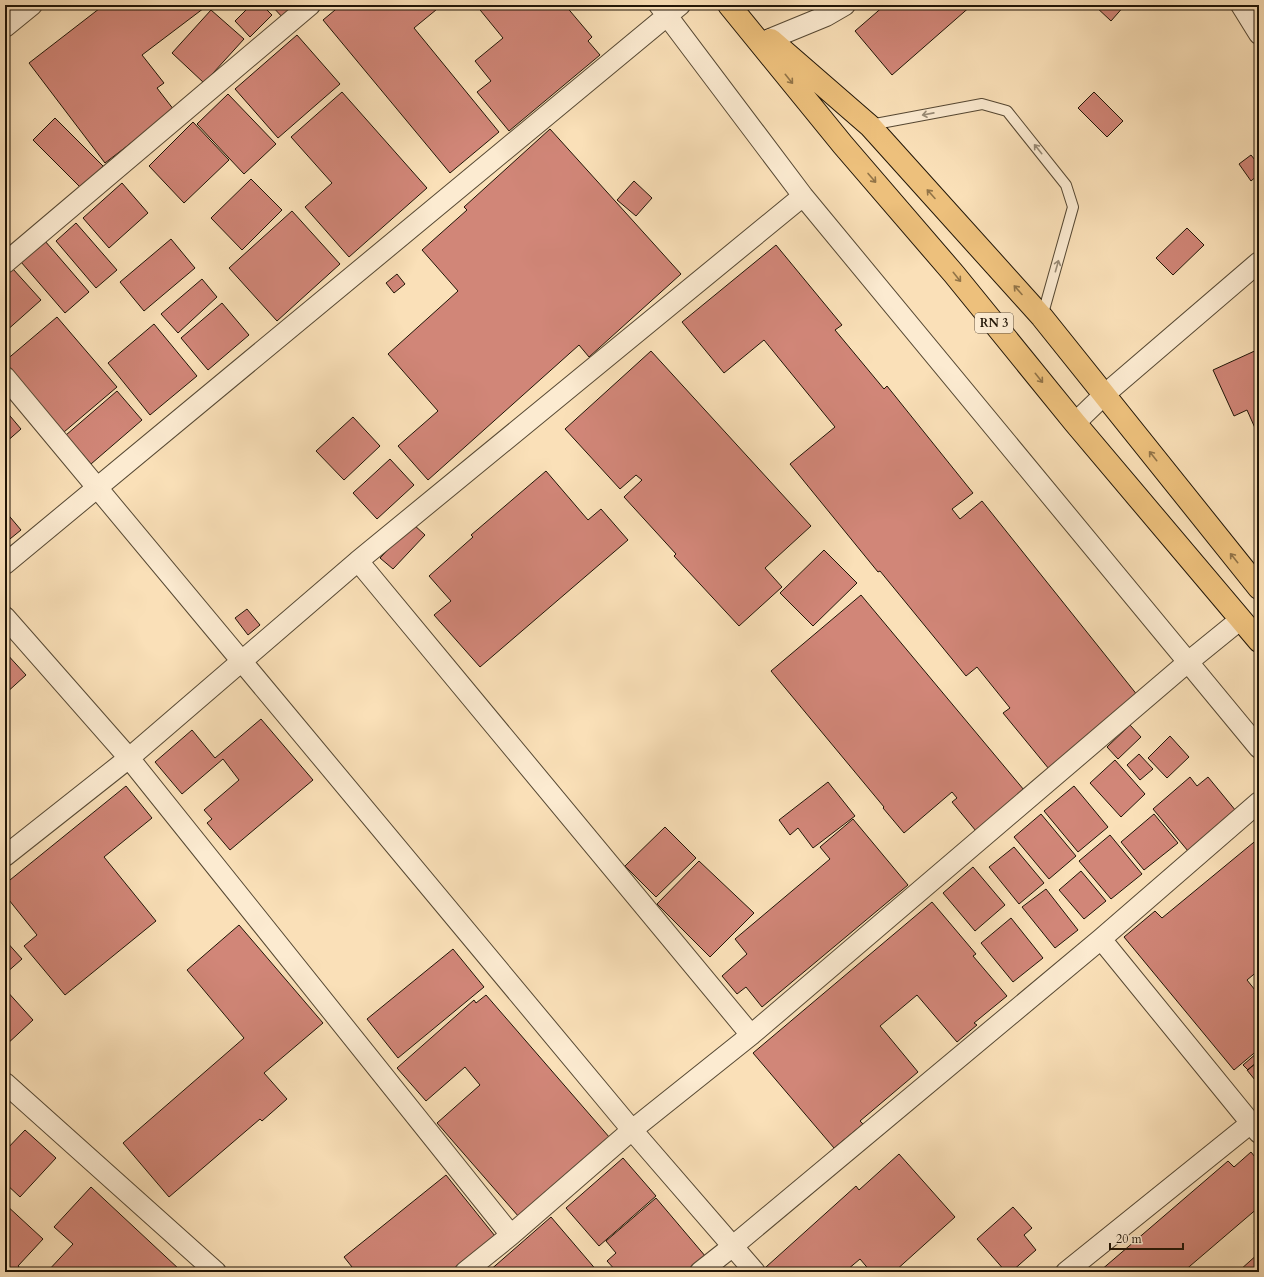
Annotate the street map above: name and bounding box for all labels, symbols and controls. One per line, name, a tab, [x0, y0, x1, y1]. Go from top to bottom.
one-way arrow	[785, 73, 794, 84]
one-way arrow	[922, 111, 935, 119]
one-way arrow	[1033, 144, 1042, 155]
one-way arrow	[868, 173, 877, 184]
one-way arrow	[927, 189, 936, 199]
one-way arrow	[1053, 260, 1061, 273]
one-way arrow	[952, 272, 961, 283]
one-way arrow	[1013, 285, 1023, 295]
road number: RN 3	[975, 313, 1013, 333]
one-way arrow	[1034, 373, 1043, 384]
one-way arrow	[1149, 451, 1158, 461]
one-way arrow	[1230, 552, 1239, 563]
scale bar	[1110, 1225, 1183, 1251]
text: 20 m	[1116, 1231, 1143, 1247]

